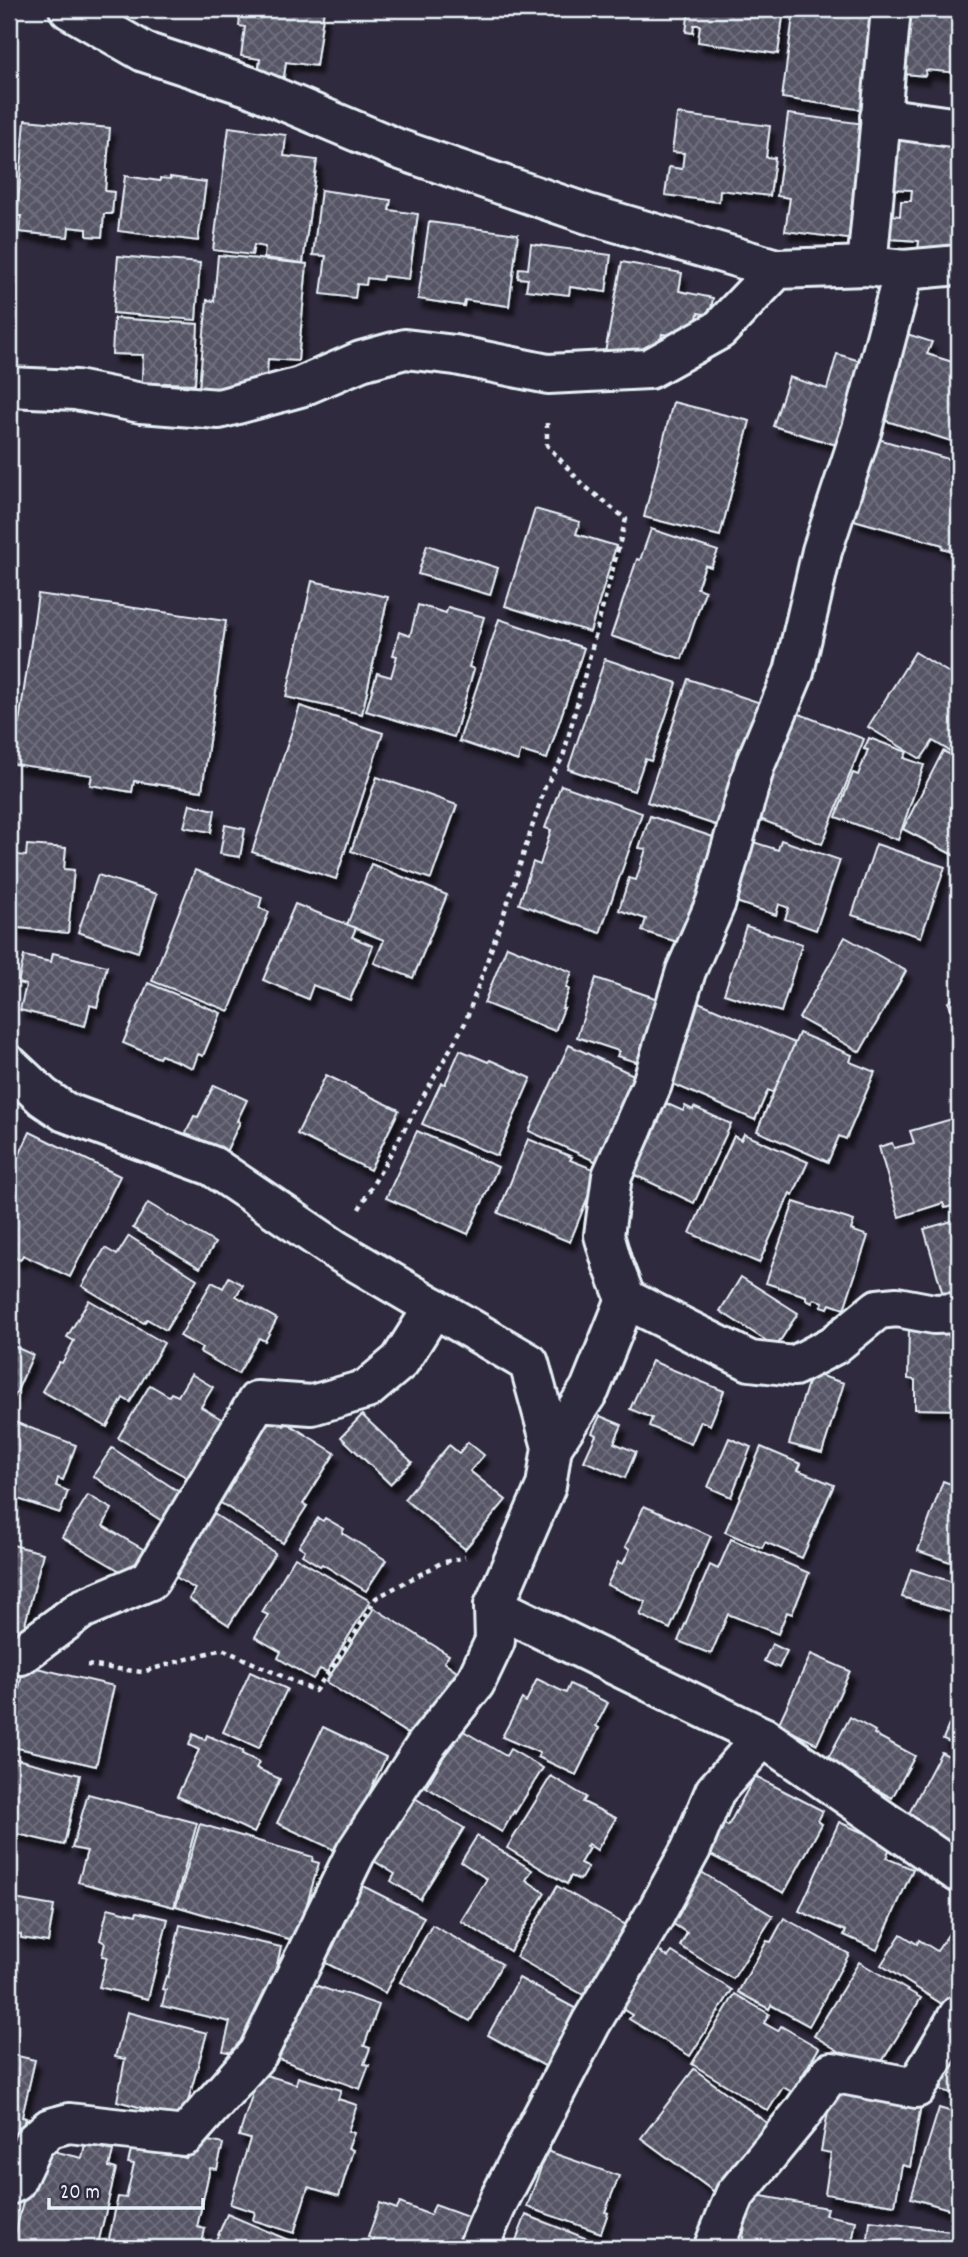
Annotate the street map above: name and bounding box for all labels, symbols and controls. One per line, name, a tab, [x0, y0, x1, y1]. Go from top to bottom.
scale bar	[49, 2166, 203, 2210]
text: 20 m	[60, 2179, 100, 2209]

